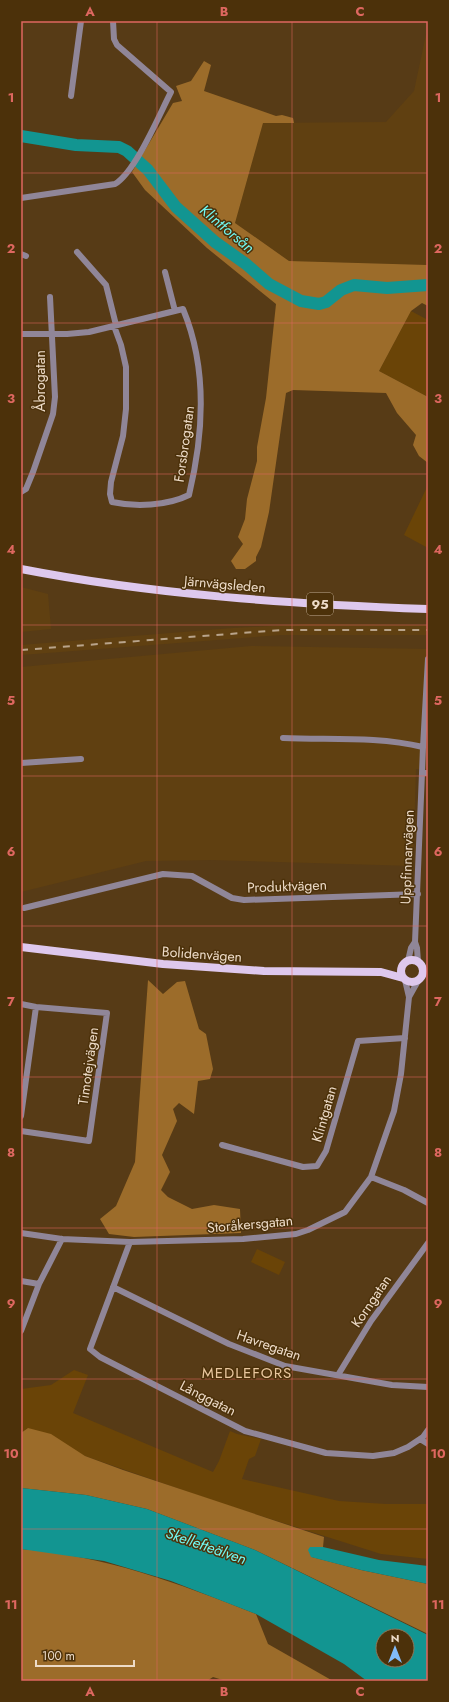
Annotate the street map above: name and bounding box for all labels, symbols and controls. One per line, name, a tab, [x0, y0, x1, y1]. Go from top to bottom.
text: A	[84, 2, 95, 21]
text: B	[220, 2, 229, 21]
text: C	[355, 2, 365, 21]
text: 1	[8, 88, 14, 107]
text: 1	[435, 88, 441, 107]
water label: Klintforsån	[195, 200, 259, 258]
text: 2	[7, 239, 15, 258]
text: 2	[434, 239, 442, 258]
street label: Åbrogatan	[30, 350, 50, 412]
text: 3	[7, 389, 15, 408]
text: 3	[434, 389, 442, 408]
street label: Forsbrogatan	[169, 404, 199, 484]
text: 4	[6, 540, 16, 559]
text: 4	[433, 540, 443, 559]
street label: Järnvägsleden	[181, 570, 267, 598]
road number: 95	[307, 593, 333, 615]
text: 5	[7, 691, 15, 710]
text: 5	[434, 691, 442, 710]
street label: Uppfinnarvägen	[395, 809, 419, 905]
text: 6	[7, 842, 16, 861]
text: 6	[434, 842, 443, 861]
street label: Produktvägen	[247, 875, 327, 897]
street label: Bolidenvägen	[161, 941, 243, 967]
text: 7	[7, 992, 15, 1011]
text: 7	[434, 992, 442, 1011]
street label: Timotejvägen	[73, 1026, 103, 1106]
street label: Klintgatan	[306, 1084, 342, 1144]
text: 8	[7, 1143, 15, 1162]
text: 8	[434, 1143, 442, 1162]
street label: Storåkersgatan	[206, 1210, 294, 1238]
street label: Korngatan	[346, 1271, 396, 1331]
text: 9	[7, 1294, 16, 1313]
text: 9	[434, 1294, 443, 1313]
street label: Havregatan	[234, 1325, 304, 1365]
district label: MEDLEFORS	[202, 1362, 292, 1384]
street label: Långgatan	[176, 1375, 240, 1421]
text: 10	[3, 1444, 19, 1463]
text: 10	[430, 1444, 446, 1463]
water label: Skellefteälven	[163, 1522, 249, 1570]
text: 11	[4, 1595, 18, 1614]
text: 11	[431, 1595, 445, 1614]
north arrow	[375, 1628, 415, 1668]
text: N	[391, 1630, 399, 1646]
scale bar	[36, 1642, 134, 1668]
text: 100 m	[42, 1647, 75, 1665]
text: A	[84, 1682, 95, 1701]
text: B	[220, 1682, 229, 1701]
text: C	[355, 1682, 365, 1701]

